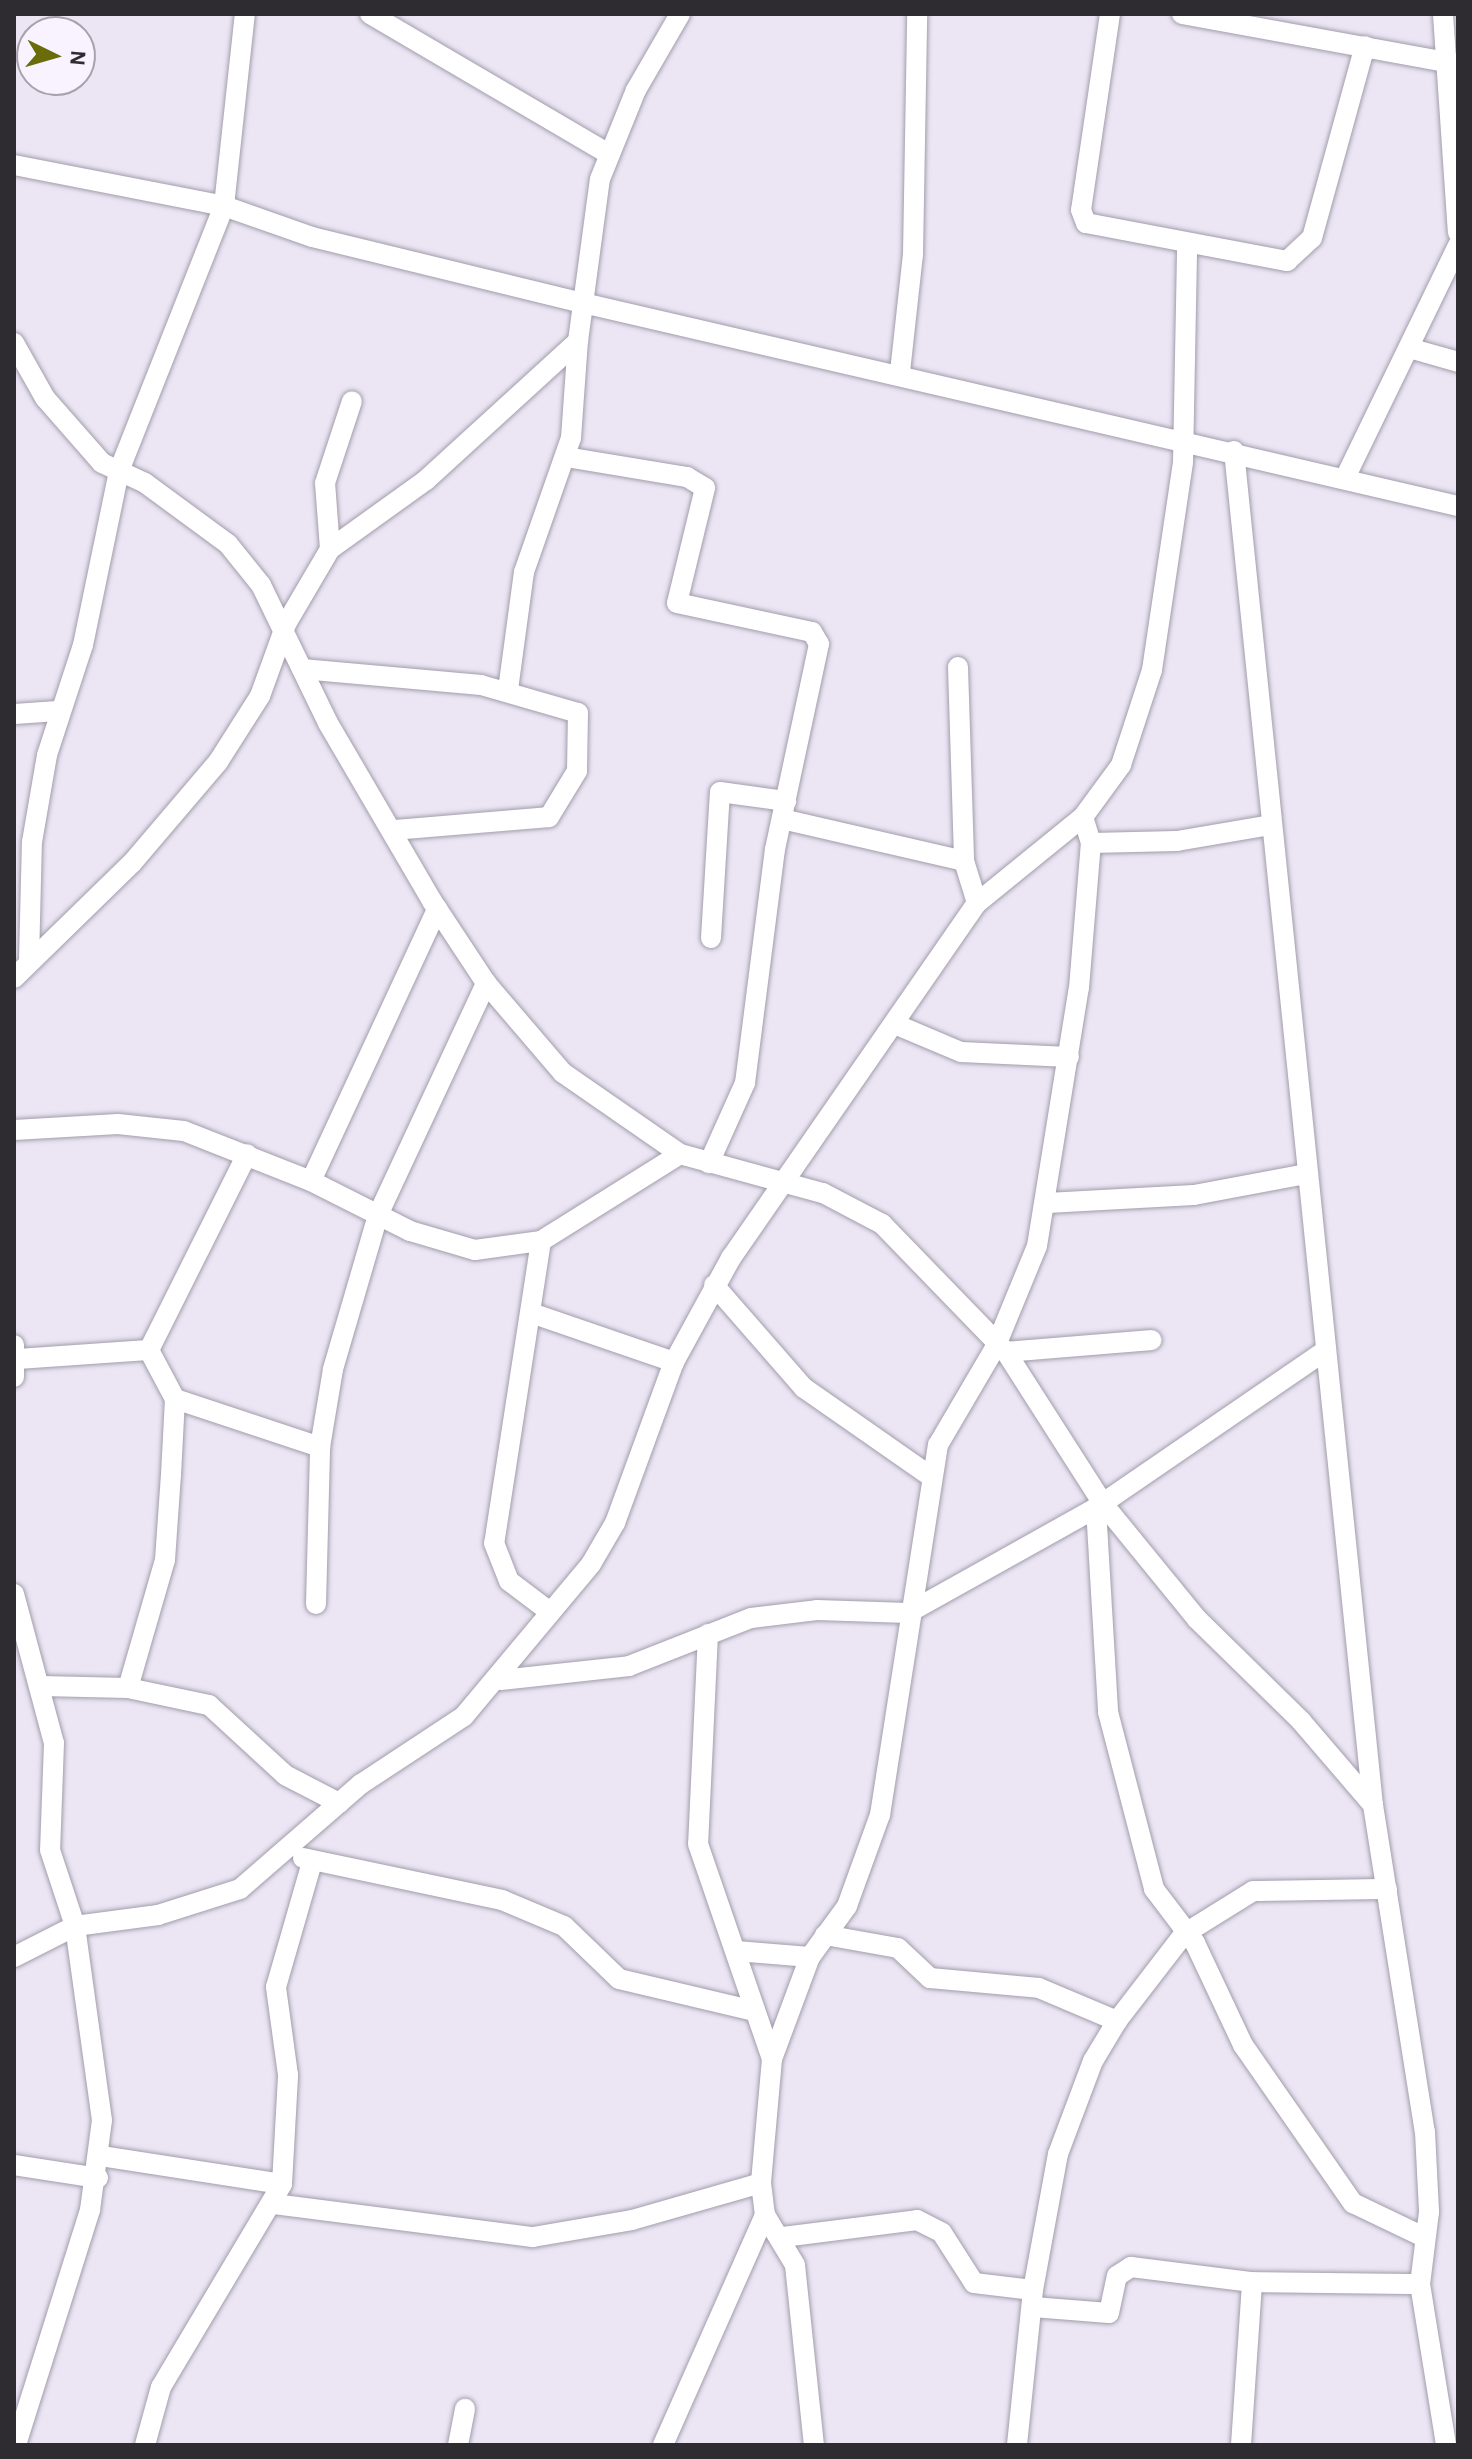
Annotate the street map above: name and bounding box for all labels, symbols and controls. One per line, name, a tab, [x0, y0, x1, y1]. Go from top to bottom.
north arrow	[16, 16, 96, 96]
text: N	[66, 49, 90, 66]

